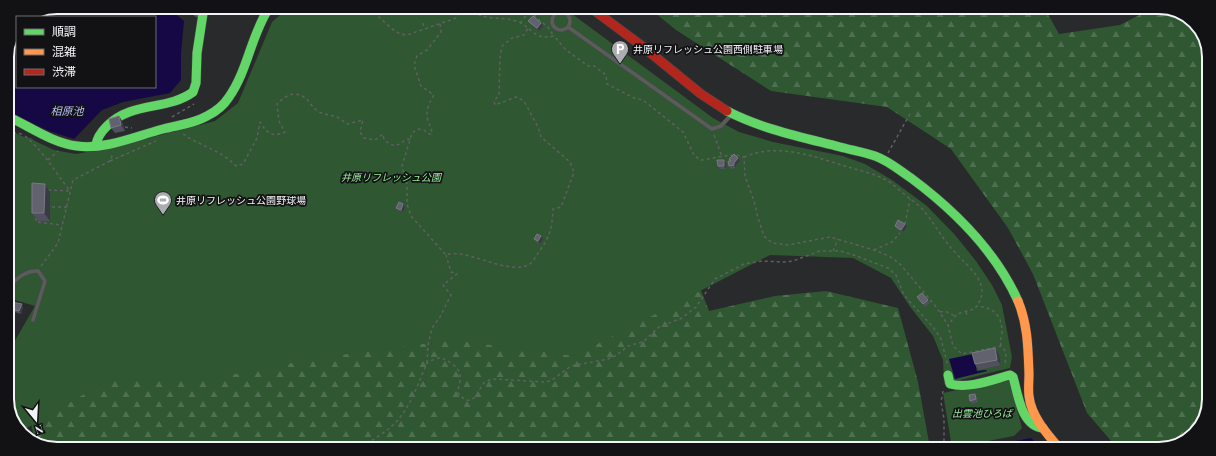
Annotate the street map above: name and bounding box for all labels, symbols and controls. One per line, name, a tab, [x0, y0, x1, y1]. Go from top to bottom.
legend	[16, 16, 156, 88]
text: 順調	[52, 23, 76, 39]
parking icon: 井原リフレッシュ公園西側駐車場	[610, 39, 630, 64]
place label: 井原リフレッシュ公園西側駐車場	[633, 42, 783, 56]
text: 混雑	[52, 43, 76, 59]
text: 渋滞	[52, 63, 76, 79]
water label: 相原池	[51, 103, 84, 118]
park label: 井原リフレッシュ公園	[341, 170, 443, 184]
sports icon: 井原リフレッシュ公園野球場	[153, 190, 173, 215]
place label: 井原リフレッシュ公園野球場	[176, 193, 306, 207]
north arrow	[16, 400, 56, 440]
park label: 出雲池ひろば	[952, 406, 1014, 420]
text: N	[33, 422, 45, 438]

